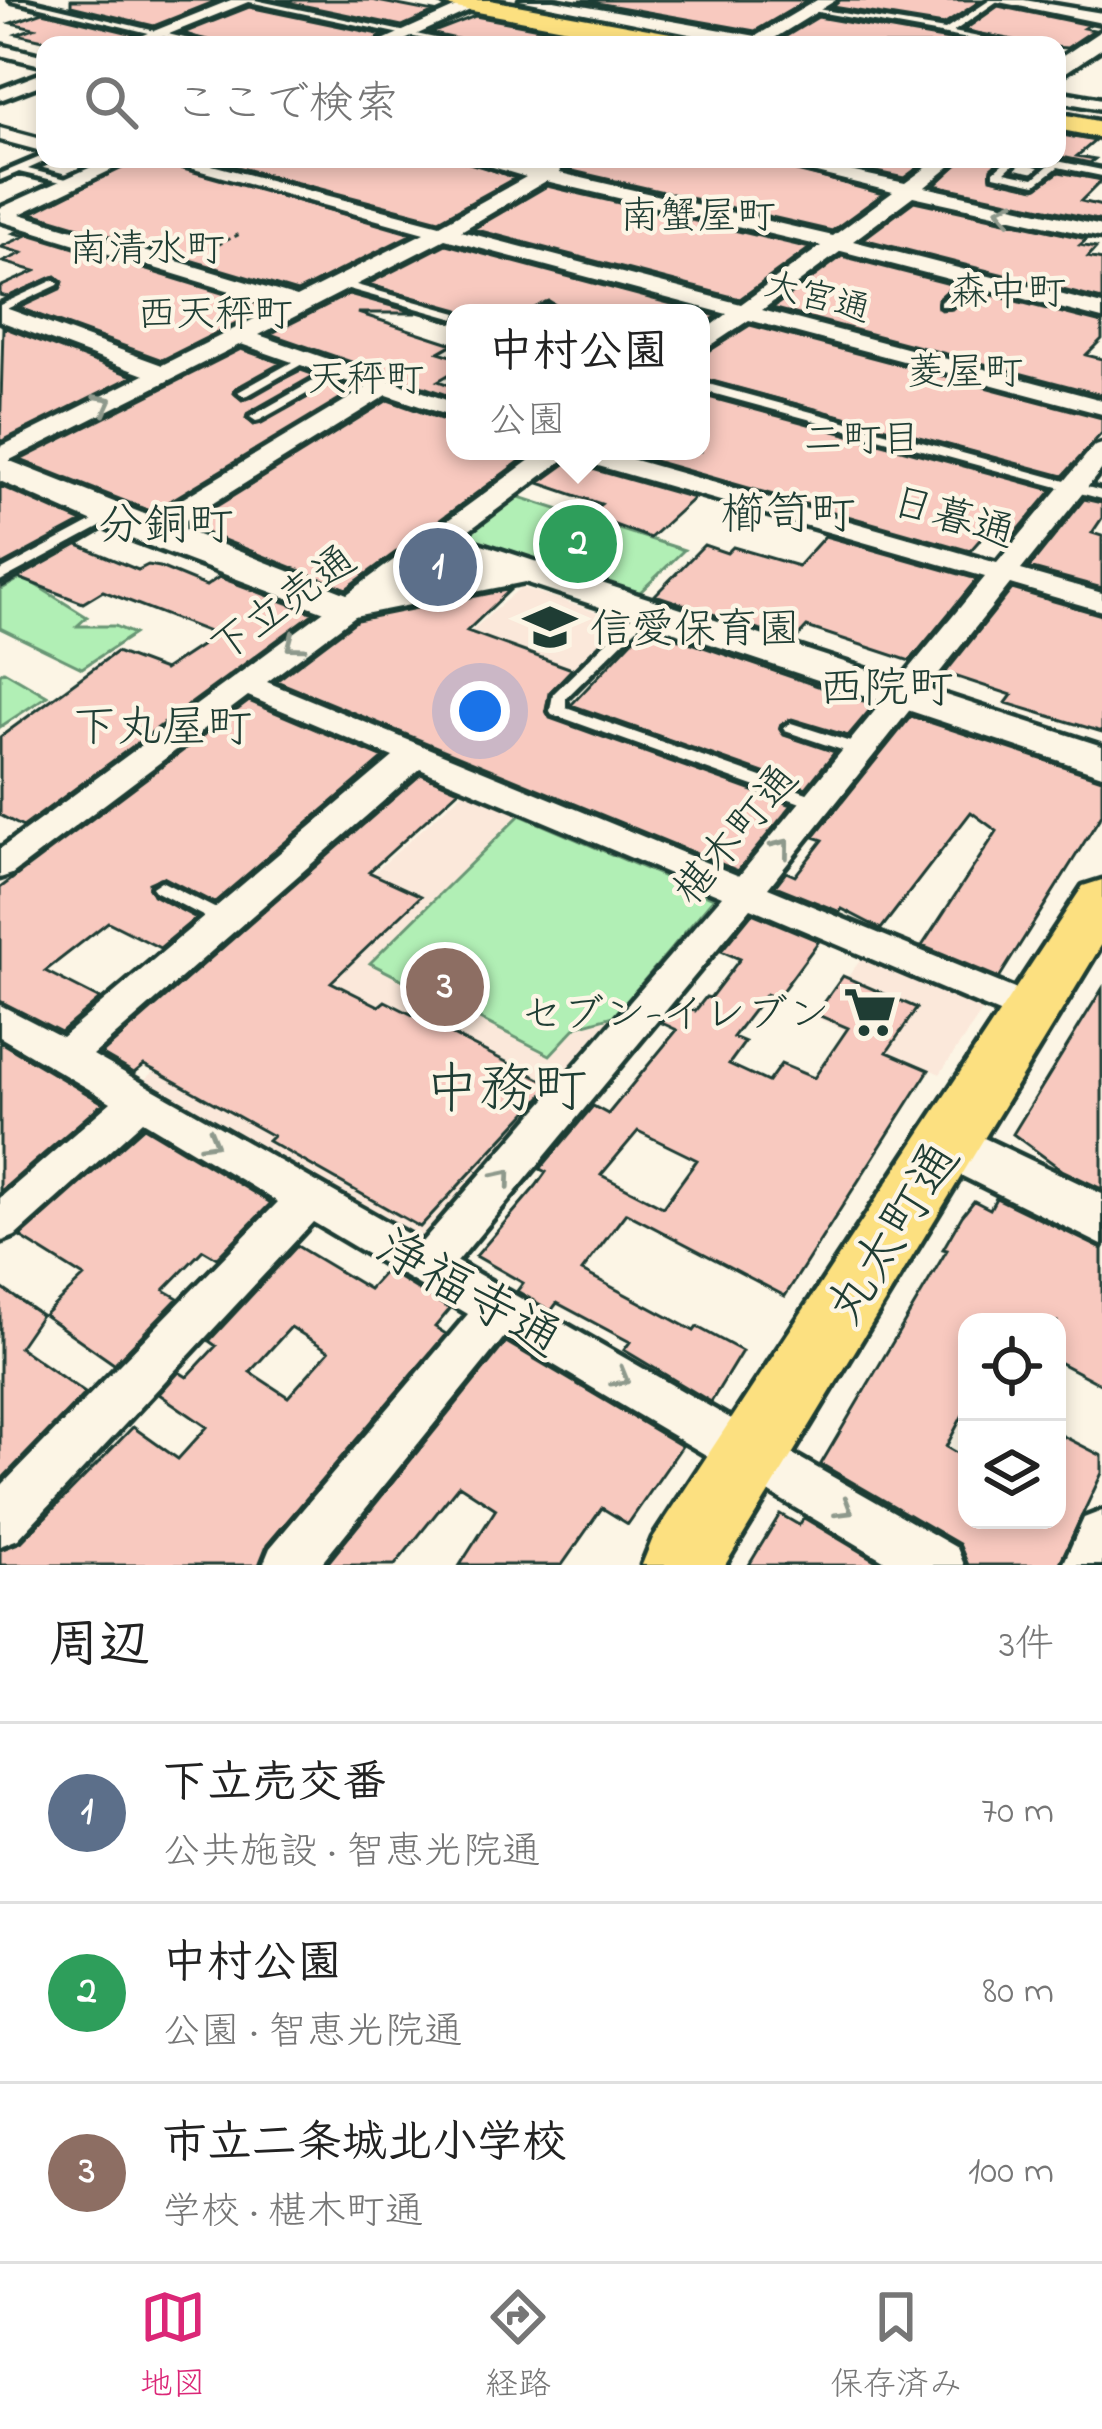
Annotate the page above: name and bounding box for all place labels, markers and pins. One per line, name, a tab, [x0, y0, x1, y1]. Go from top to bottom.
pin: 2	[539, 499, 617, 589]
pin: 1	[399, 522, 477, 612]
school or university icon: 信愛保育園	[521, 598, 579, 656]
place label: 信愛保育園	[590, 601, 800, 662]
pin: 3	[406, 942, 484, 1032]
supermarket icon: セブン-イレブン	[841, 983, 899, 1041]
place label: セブン-イレブン	[520, 986, 830, 1047]

